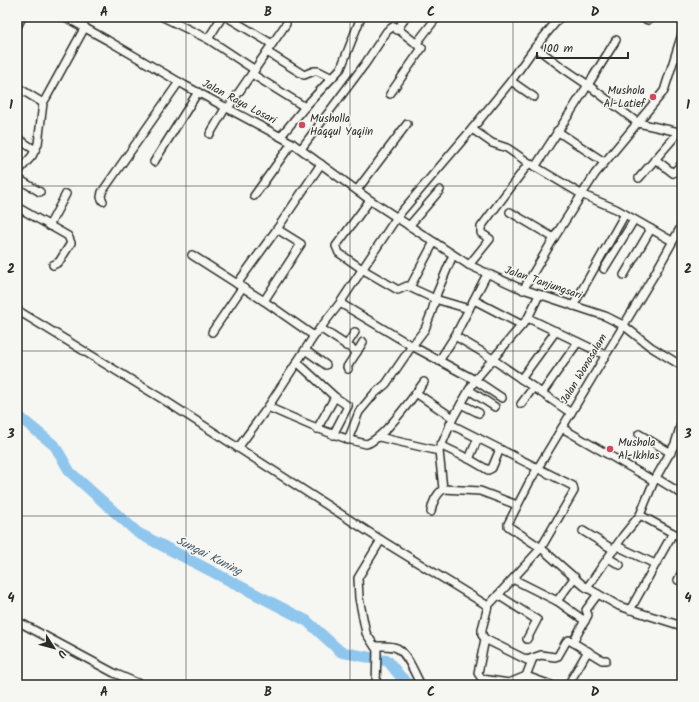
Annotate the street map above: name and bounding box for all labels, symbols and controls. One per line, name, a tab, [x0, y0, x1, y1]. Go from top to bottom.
text: A	[100, 2, 108, 23]
text: B	[264, 2, 272, 23]
text: C	[427, 2, 435, 23]
text: D	[591, 2, 600, 23]
scale bar	[537, 34, 628, 60]
text: 100 m	[543, 39, 574, 58]
street label: Jalan Raya Losari	[199, 75, 280, 129]
place label: Mushola Al-Latief	[603, 82, 647, 113]
marker: Mushola Al-Latief	[648, 92, 658, 102]
text: 1	[9, 95, 13, 116]
text: 1	[686, 95, 690, 116]
place label: Musholla Haqqul Yaqiin	[310, 110, 373, 141]
marker: Musholla Haqqul Yaqiin	[297, 120, 307, 130]
text: 2	[7, 259, 15, 280]
text: 2	[684, 259, 692, 280]
street label: Jalan Tanjungsari	[502, 261, 584, 305]
street label: Jalan Wonosalam	[556, 330, 612, 408]
text: 3	[6, 424, 15, 445]
text: 3	[683, 424, 692, 445]
place label: Mushola Al-Ikhlas	[618, 434, 660, 465]
marker: Mushola Al-Ikhlas	[605, 444, 615, 454]
water label: Sungai Kuning	[173, 531, 246, 581]
text: 4	[7, 588, 15, 609]
text: 4	[684, 588, 692, 609]
north arrow	[34, 628, 74, 668]
text: U	[52, 645, 70, 662]
text: A	[100, 682, 108, 702]
text: B	[264, 682, 272, 702]
text: C	[427, 682, 435, 702]
text: D	[591, 682, 600, 702]

